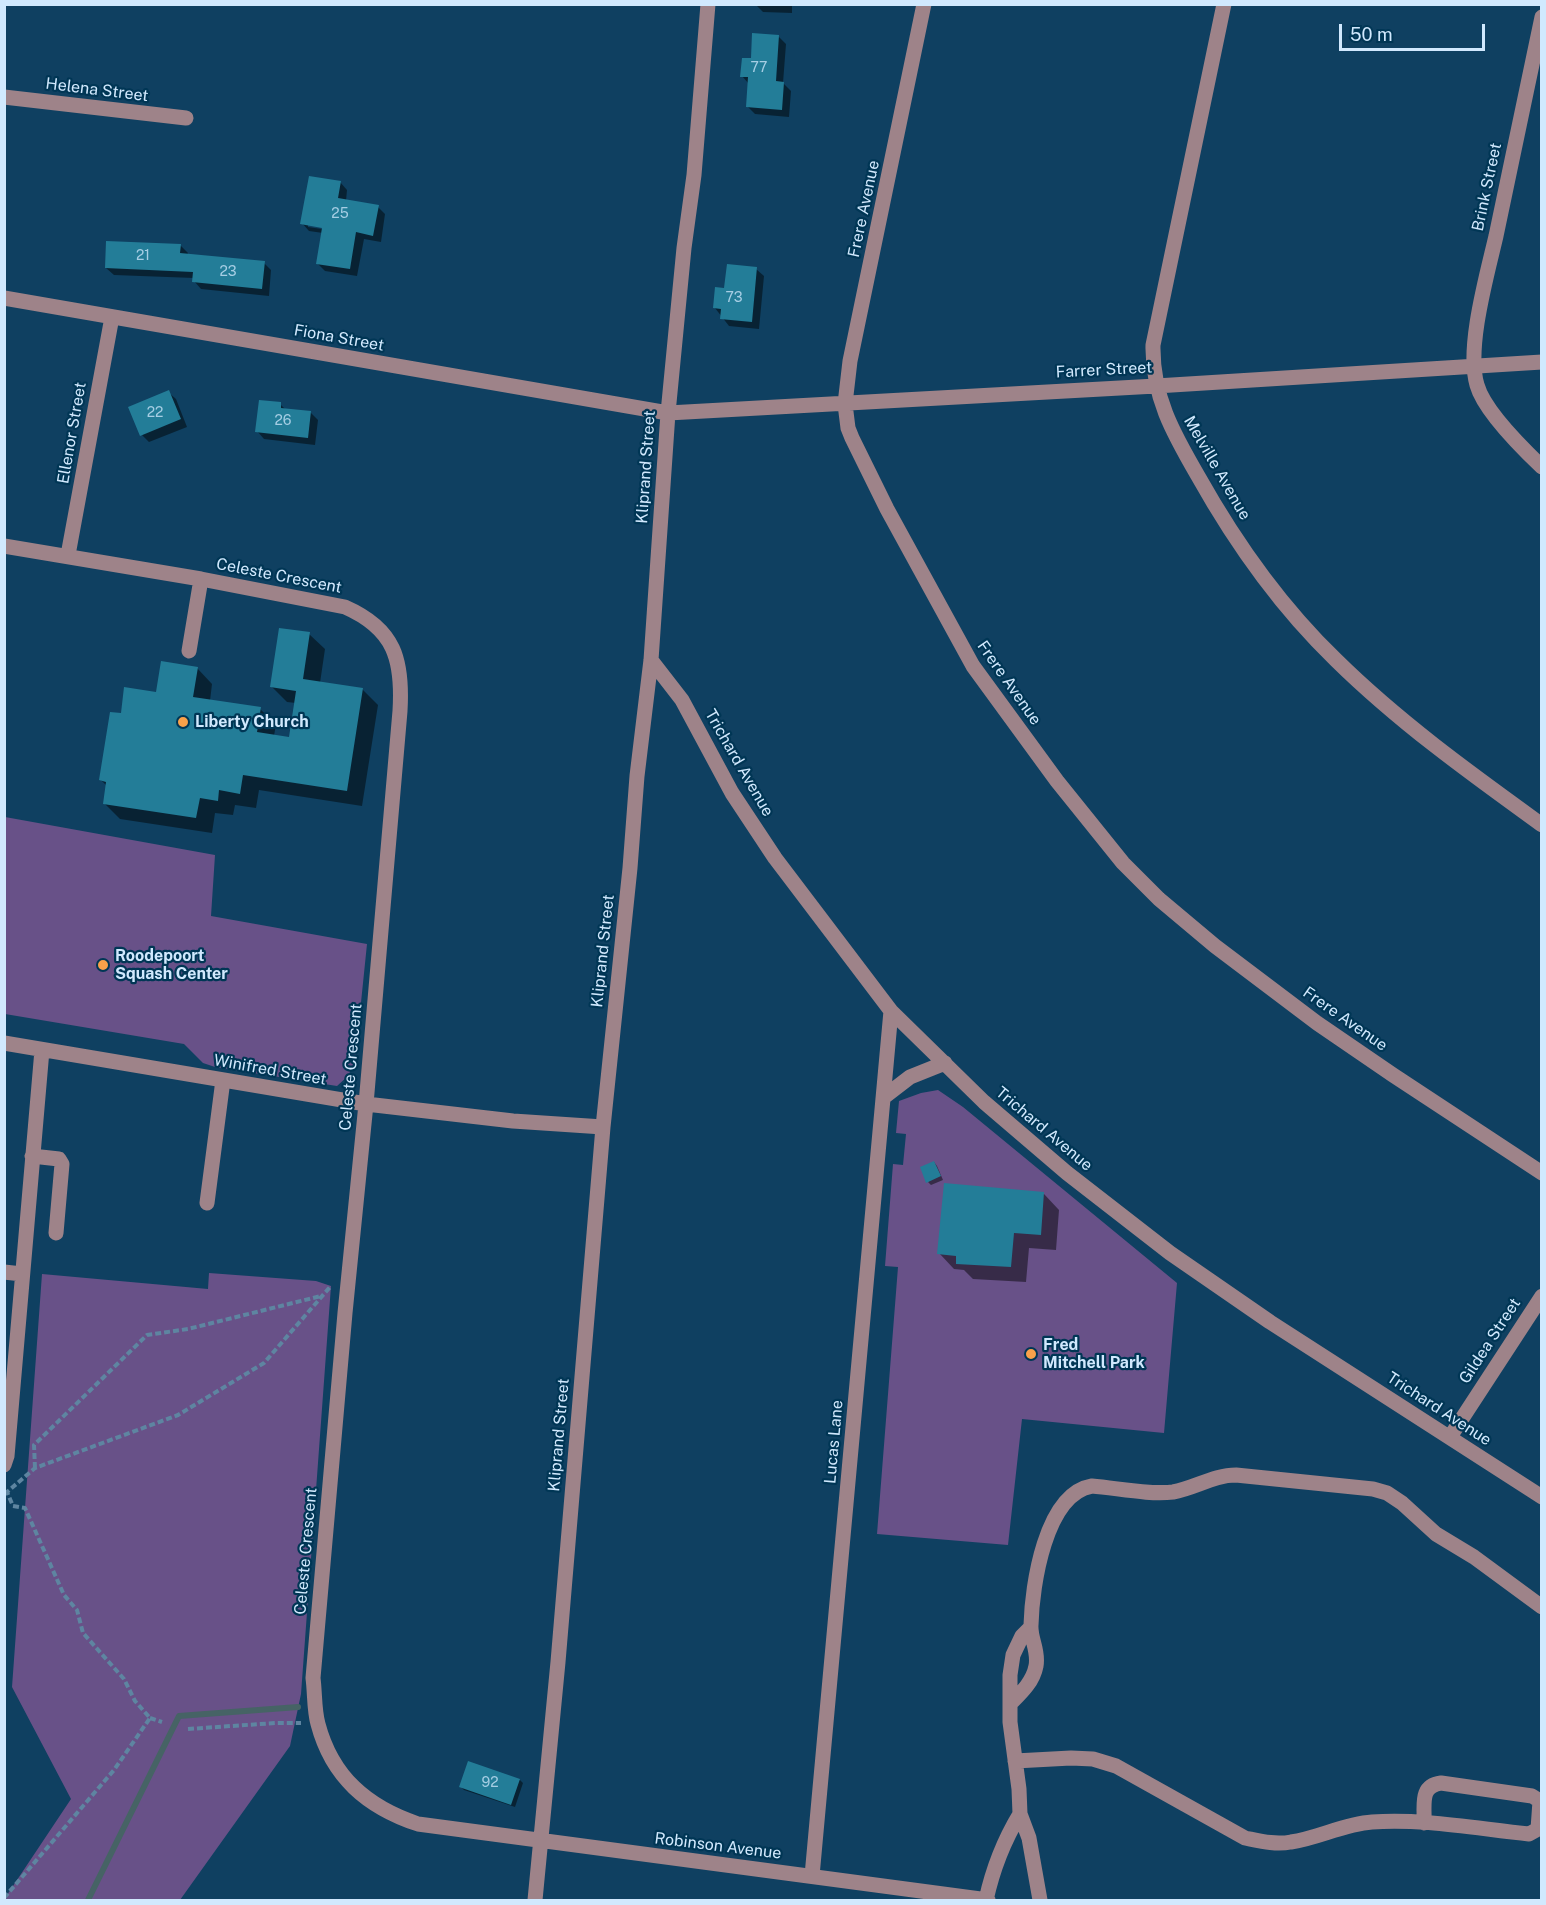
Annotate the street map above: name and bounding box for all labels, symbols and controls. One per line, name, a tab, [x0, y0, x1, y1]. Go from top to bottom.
scale bar	[1342, 12, 1488, 50]
text: 50 m	[1350, 24, 1393, 45]
house number: 77	[751, 60, 767, 76]
street label: Helena Street	[45, 74, 149, 106]
street label: Brink Street	[1468, 141, 1506, 233]
street label: Frere Avenue	[844, 159, 884, 259]
house number: 25	[331, 206, 349, 222]
house number: 21	[136, 248, 150, 264]
house number: 23	[219, 264, 237, 280]
house number: 73	[726, 290, 742, 306]
street label: Fiona Street	[292, 321, 386, 355]
street label: Farrer Street	[1055, 358, 1153, 382]
street label: Ellenor Street	[54, 381, 90, 485]
house number: 22	[147, 405, 163, 421]
street label: Kliprand Street	[632, 410, 660, 524]
house number: 26	[274, 413, 292, 429]
street label: Melville Avenue	[1180, 413, 1254, 523]
street label: Celeste Crescent	[215, 554, 343, 598]
street label: Frere Avenue	[973, 637, 1045, 729]
street label: Trichard Avenue	[701, 706, 777, 820]
place label: Liberty Church	[195, 712, 309, 732]
marker: Liberty Church	[176, 715, 190, 729]
street label: Kliprand Street	[588, 894, 618, 1008]
place label: Roodepoort Squash Center	[115, 946, 228, 984]
marker: Roodepoort Squash Center	[96, 958, 110, 972]
street label: Frere Avenue	[1299, 983, 1391, 1055]
street label: Celeste Crescent	[336, 1003, 366, 1131]
street label: Winifred Street	[212, 1051, 328, 1089]
street label: Trichard Avenue	[992, 1083, 1096, 1175]
street label: Gildea Street	[1455, 1295, 1525, 1387]
place label: Fred Mitchell Park	[1043, 1335, 1145, 1373]
marker: Fred Mitchell Park	[1024, 1347, 1038, 1361]
street label: Trichard Avenue	[1383, 1368, 1495, 1450]
street label: Kliprand Street	[544, 1378, 574, 1492]
street label: Lucas Lane	[821, 1399, 847, 1485]
street label: Celeste Crescent	[291, 1487, 321, 1615]
house number: 92	[481, 1775, 499, 1791]
street label: Robinson Avenue	[654, 1829, 782, 1863]

